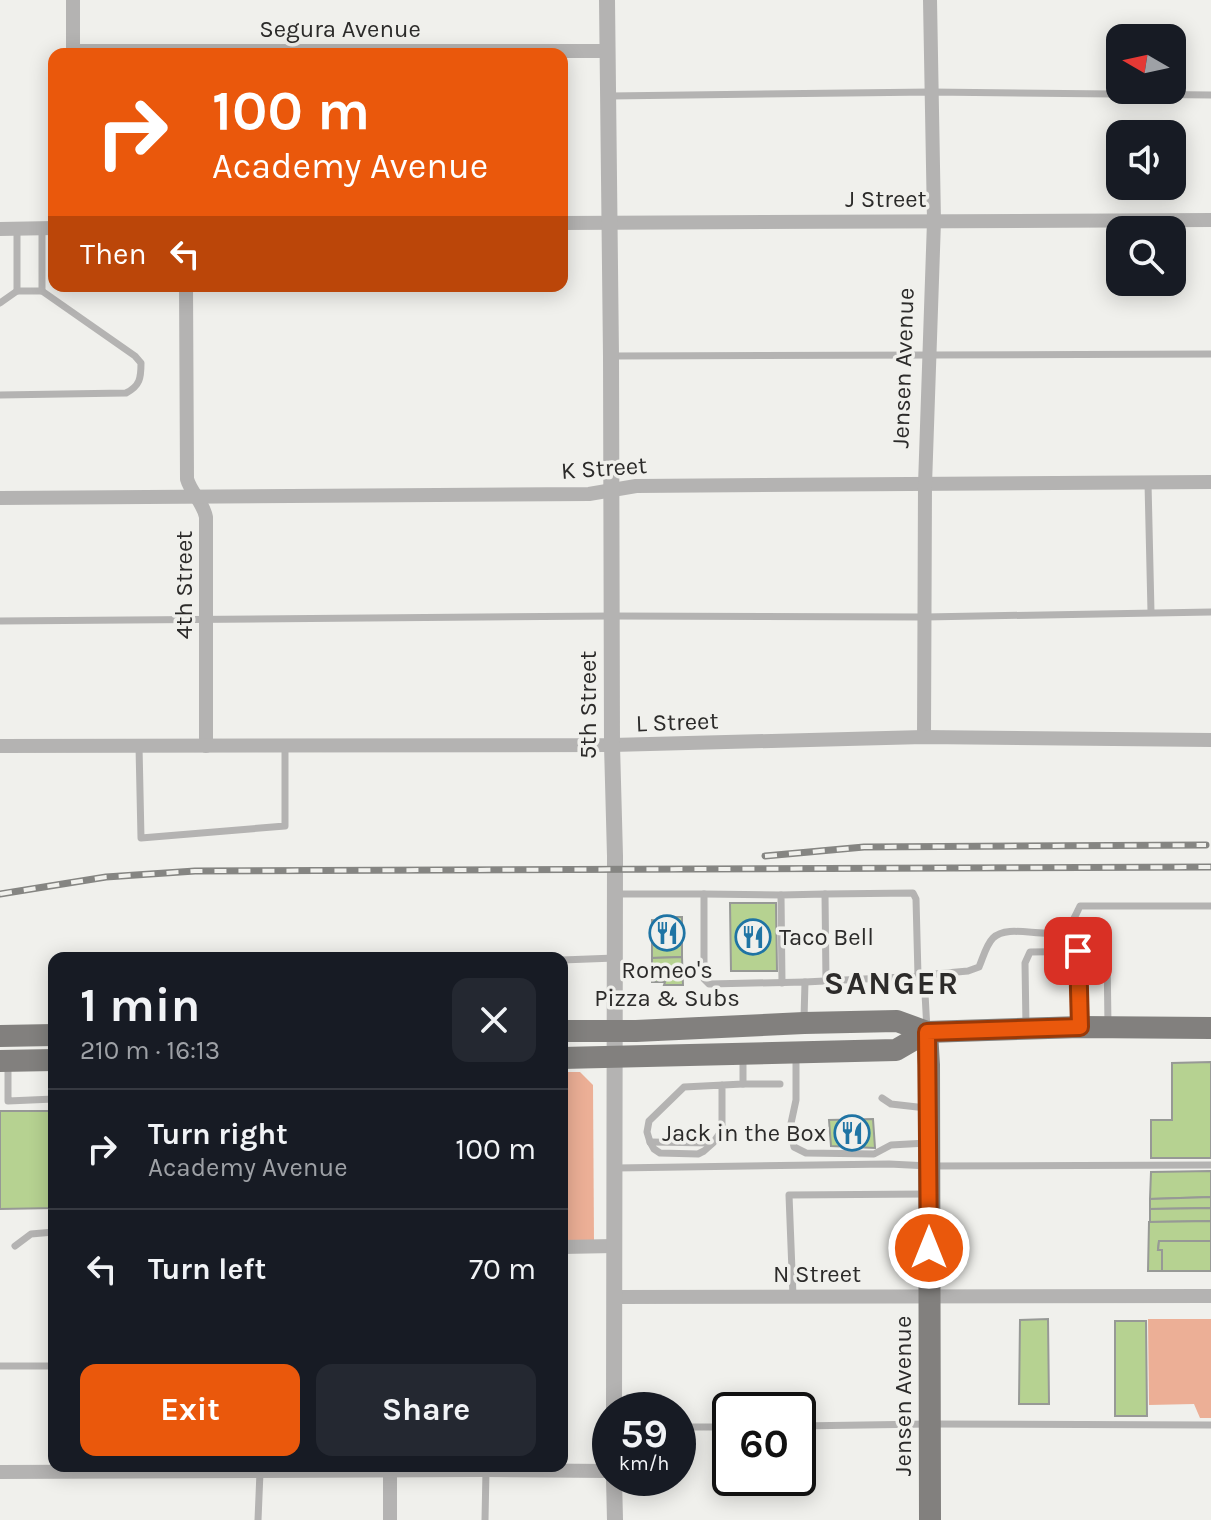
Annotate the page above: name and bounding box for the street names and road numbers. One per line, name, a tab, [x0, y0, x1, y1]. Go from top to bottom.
street label: Segura Avenue	[259, 15, 421, 43]
street label: J Street	[845, 185, 927, 213]
street label: Jensen Avenue	[886, 287, 920, 449]
street label: K Street	[560, 451, 648, 485]
street label: 4th Street	[170, 531, 198, 639]
street label: 5th Street	[574, 651, 602, 759]
street label: L Street	[635, 707, 719, 737]
street label: N Street	[773, 1260, 861, 1288]
street label: Jensen Avenue	[889, 1316, 917, 1476]

